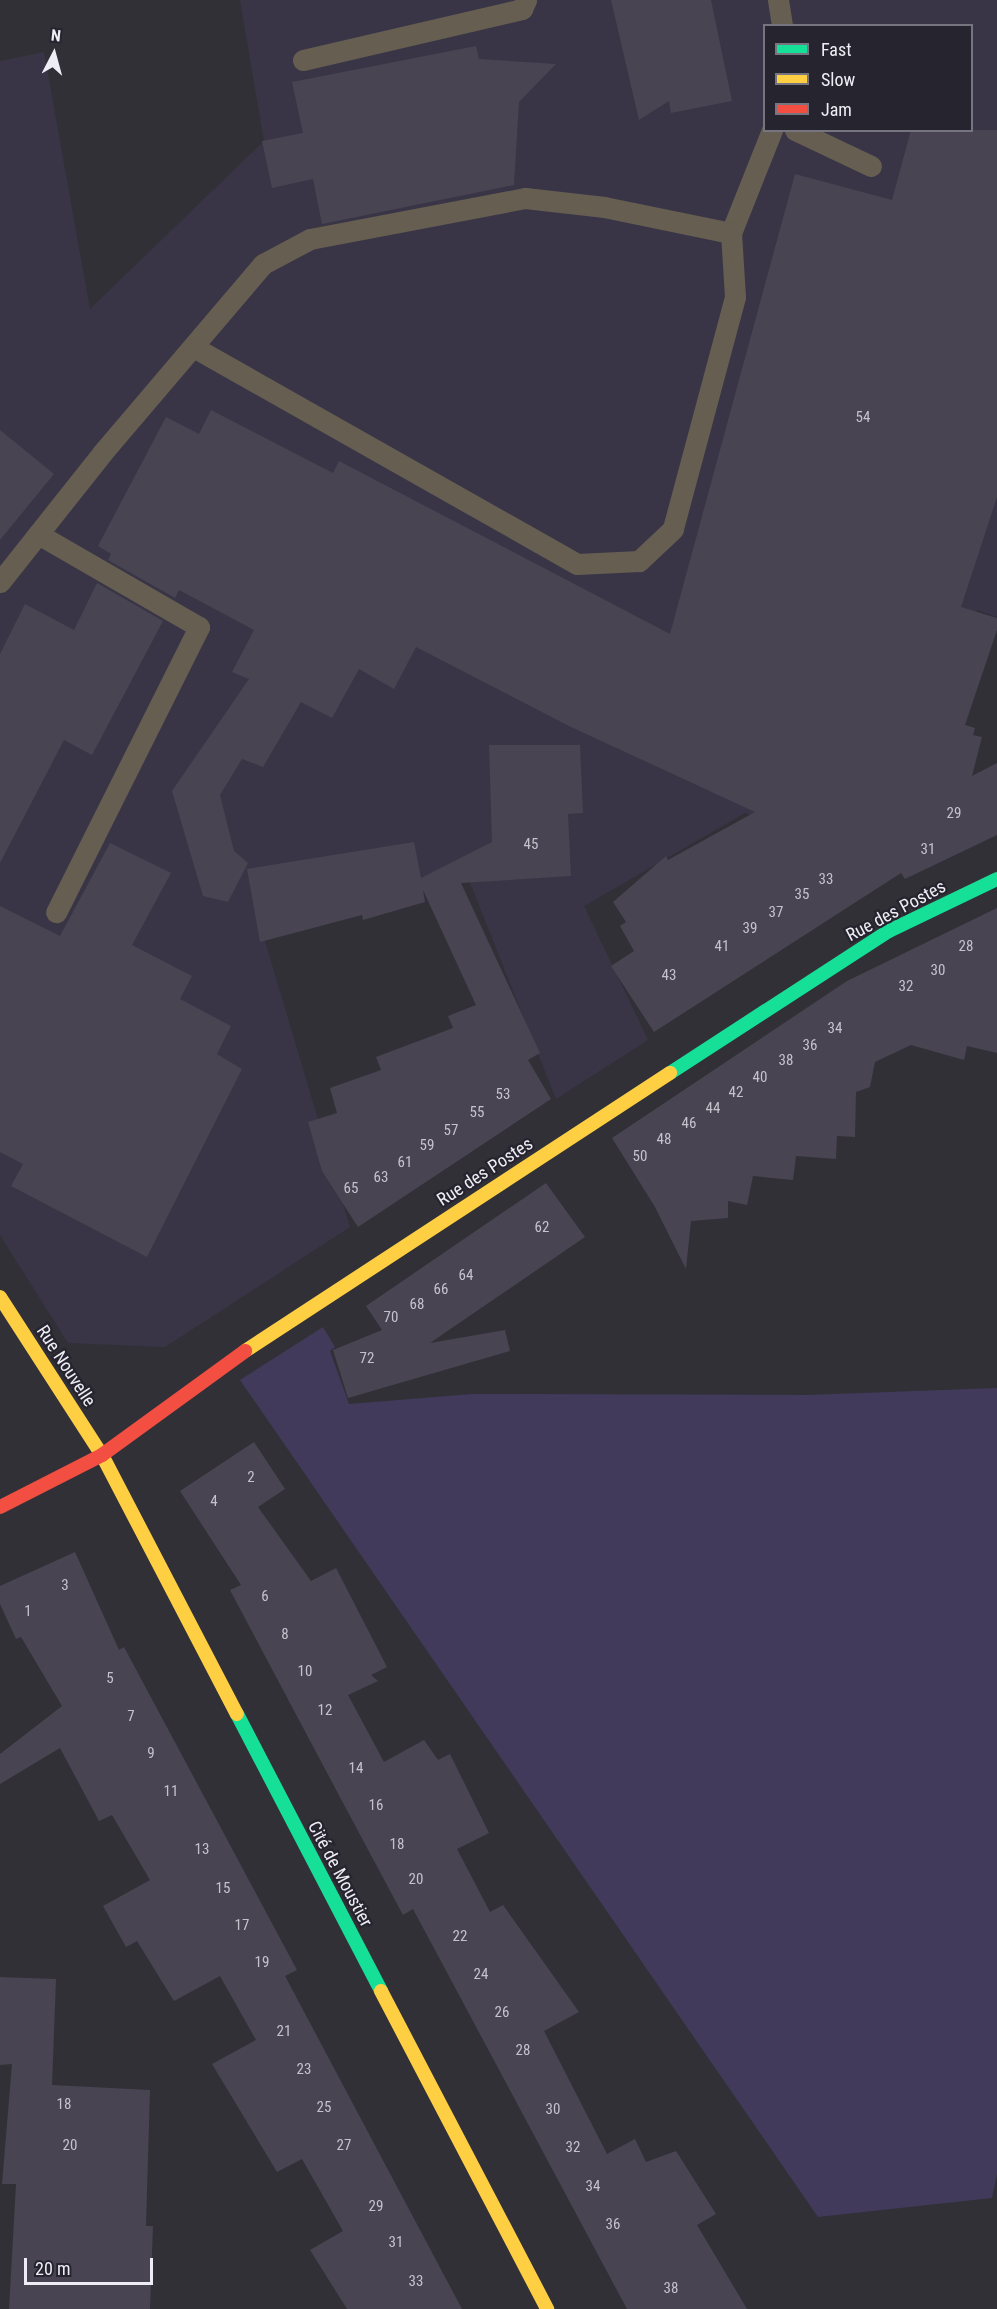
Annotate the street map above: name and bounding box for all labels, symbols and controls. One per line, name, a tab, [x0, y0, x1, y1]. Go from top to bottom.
north arrow	[24, 24, 84, 84]
legend	[763, 24, 973, 132]
text: N	[50, 26, 62, 46]
text: Fast	[821, 39, 852, 60]
text: Slow	[821, 69, 855, 90]
text: Jam	[821, 99, 852, 120]
house number: 54	[856, 409, 870, 427]
house number: 29	[947, 805, 961, 823]
house number: 45	[524, 836, 538, 854]
house number: 31	[921, 841, 935, 859]
house number: 33	[819, 871, 833, 889]
street label: Rue des Postes	[843, 876, 949, 946]
house number: 35	[795, 886, 809, 904]
house number: 37	[769, 904, 783, 922]
house number: 39	[743, 920, 757, 938]
house number: 41	[715, 938, 729, 956]
house number: 28	[959, 938, 973, 956]
house number: 30	[931, 962, 945, 980]
house number: 43	[662, 967, 676, 985]
house number: 32	[899, 978, 913, 996]
house number: 34	[828, 1020, 842, 1038]
house number: 36	[803, 1037, 817, 1055]
house number: 38	[779, 1052, 793, 1070]
house number: 40	[753, 1069, 767, 1087]
house number: 42	[729, 1084, 743, 1102]
house number: 53	[496, 1086, 510, 1104]
house number: 44	[706, 1100, 720, 1118]
house number: 55	[470, 1104, 484, 1122]
house number: 46	[682, 1115, 696, 1133]
house number: 57	[444, 1122, 458, 1140]
house number: 48	[657, 1131, 671, 1149]
street label: Rue des Postes	[433, 1133, 537, 1211]
house number: 59	[420, 1137, 434, 1155]
house number: 50	[633, 1148, 647, 1166]
house number: 61	[398, 1154, 412, 1172]
house number: 63	[374, 1169, 388, 1187]
house number: 65	[344, 1180, 358, 1198]
house number: 62	[535, 1219, 549, 1237]
house number: 64	[459, 1267, 473, 1285]
house number: 66	[434, 1281, 448, 1299]
house number: 68	[410, 1296, 424, 1314]
house number: 70	[384, 1309, 398, 1327]
street label: Rue Nouvelle	[32, 1321, 100, 1411]
house number: 72	[360, 1350, 374, 1368]
house number: 2	[247, 1469, 255, 1487]
house number: 4	[210, 1493, 218, 1511]
house number: 3	[61, 1577, 69, 1595]
house number: 6	[261, 1588, 269, 1606]
house number: 1	[24, 1603, 32, 1621]
house number: 8	[281, 1626, 289, 1644]
house number: 10	[298, 1663, 312, 1681]
house number: 5	[106, 1670, 114, 1688]
house number: 12	[318, 1702, 332, 1720]
house number: 7	[127, 1708, 135, 1726]
house number: 9	[147, 1745, 155, 1763]
house number: 14	[349, 1760, 363, 1778]
house number: 11	[164, 1783, 178, 1801]
house number: 16	[369, 1797, 383, 1815]
street label: Cité de Moustier	[303, 1817, 377, 1931]
house number: 18	[390, 1836, 404, 1854]
house number: 13	[195, 1841, 209, 1859]
house number: 20	[409, 1871, 423, 1889]
house number: 15	[216, 1880, 230, 1898]
house number: 17	[235, 1917, 249, 1935]
house number: 22	[453, 1928, 467, 1946]
house number: 19	[255, 1954, 269, 1972]
house number: 24	[474, 1966, 488, 1984]
house number: 26	[495, 2004, 509, 2022]
house number: 21	[277, 2023, 291, 2041]
house number: 28	[516, 2042, 530, 2060]
house number: 23	[297, 2061, 311, 2079]
house number: 18	[57, 2096, 71, 2114]
house number: 25	[317, 2099, 331, 2117]
house number: 30	[546, 2101, 560, 2119]
house number: 20	[63, 2137, 77, 2155]
house number: 27	[337, 2137, 351, 2155]
house number: 32	[566, 2139, 580, 2157]
house number: 34	[586, 2178, 600, 2196]
house number: 29	[369, 2198, 383, 2216]
house number: 36	[606, 2216, 620, 2234]
house number: 31	[389, 2234, 403, 2252]
scale bar	[27, 2246, 156, 2284]
text: 20 m	[35, 2258, 70, 2279]
house number: 33	[409, 2273, 423, 2291]
house number: 38	[664, 2280, 678, 2298]

